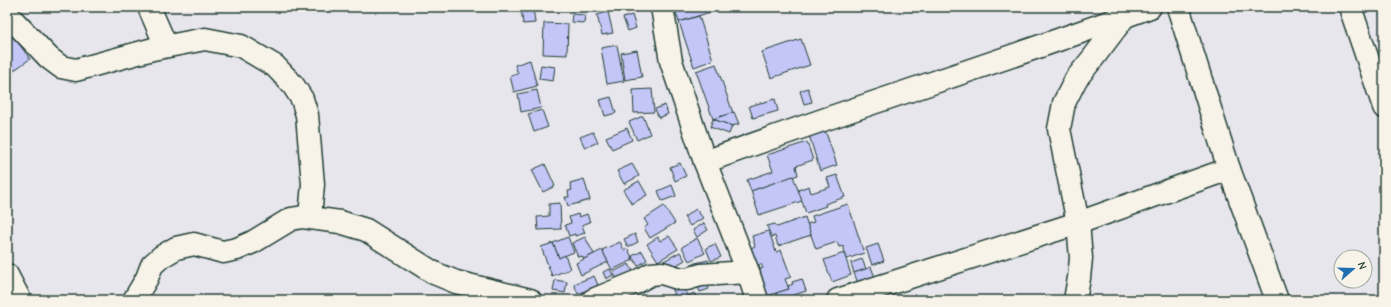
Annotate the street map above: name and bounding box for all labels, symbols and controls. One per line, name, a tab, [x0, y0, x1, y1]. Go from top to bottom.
north arrow	[1333, 249, 1373, 289]
text: N	[1355, 260, 1369, 271]

